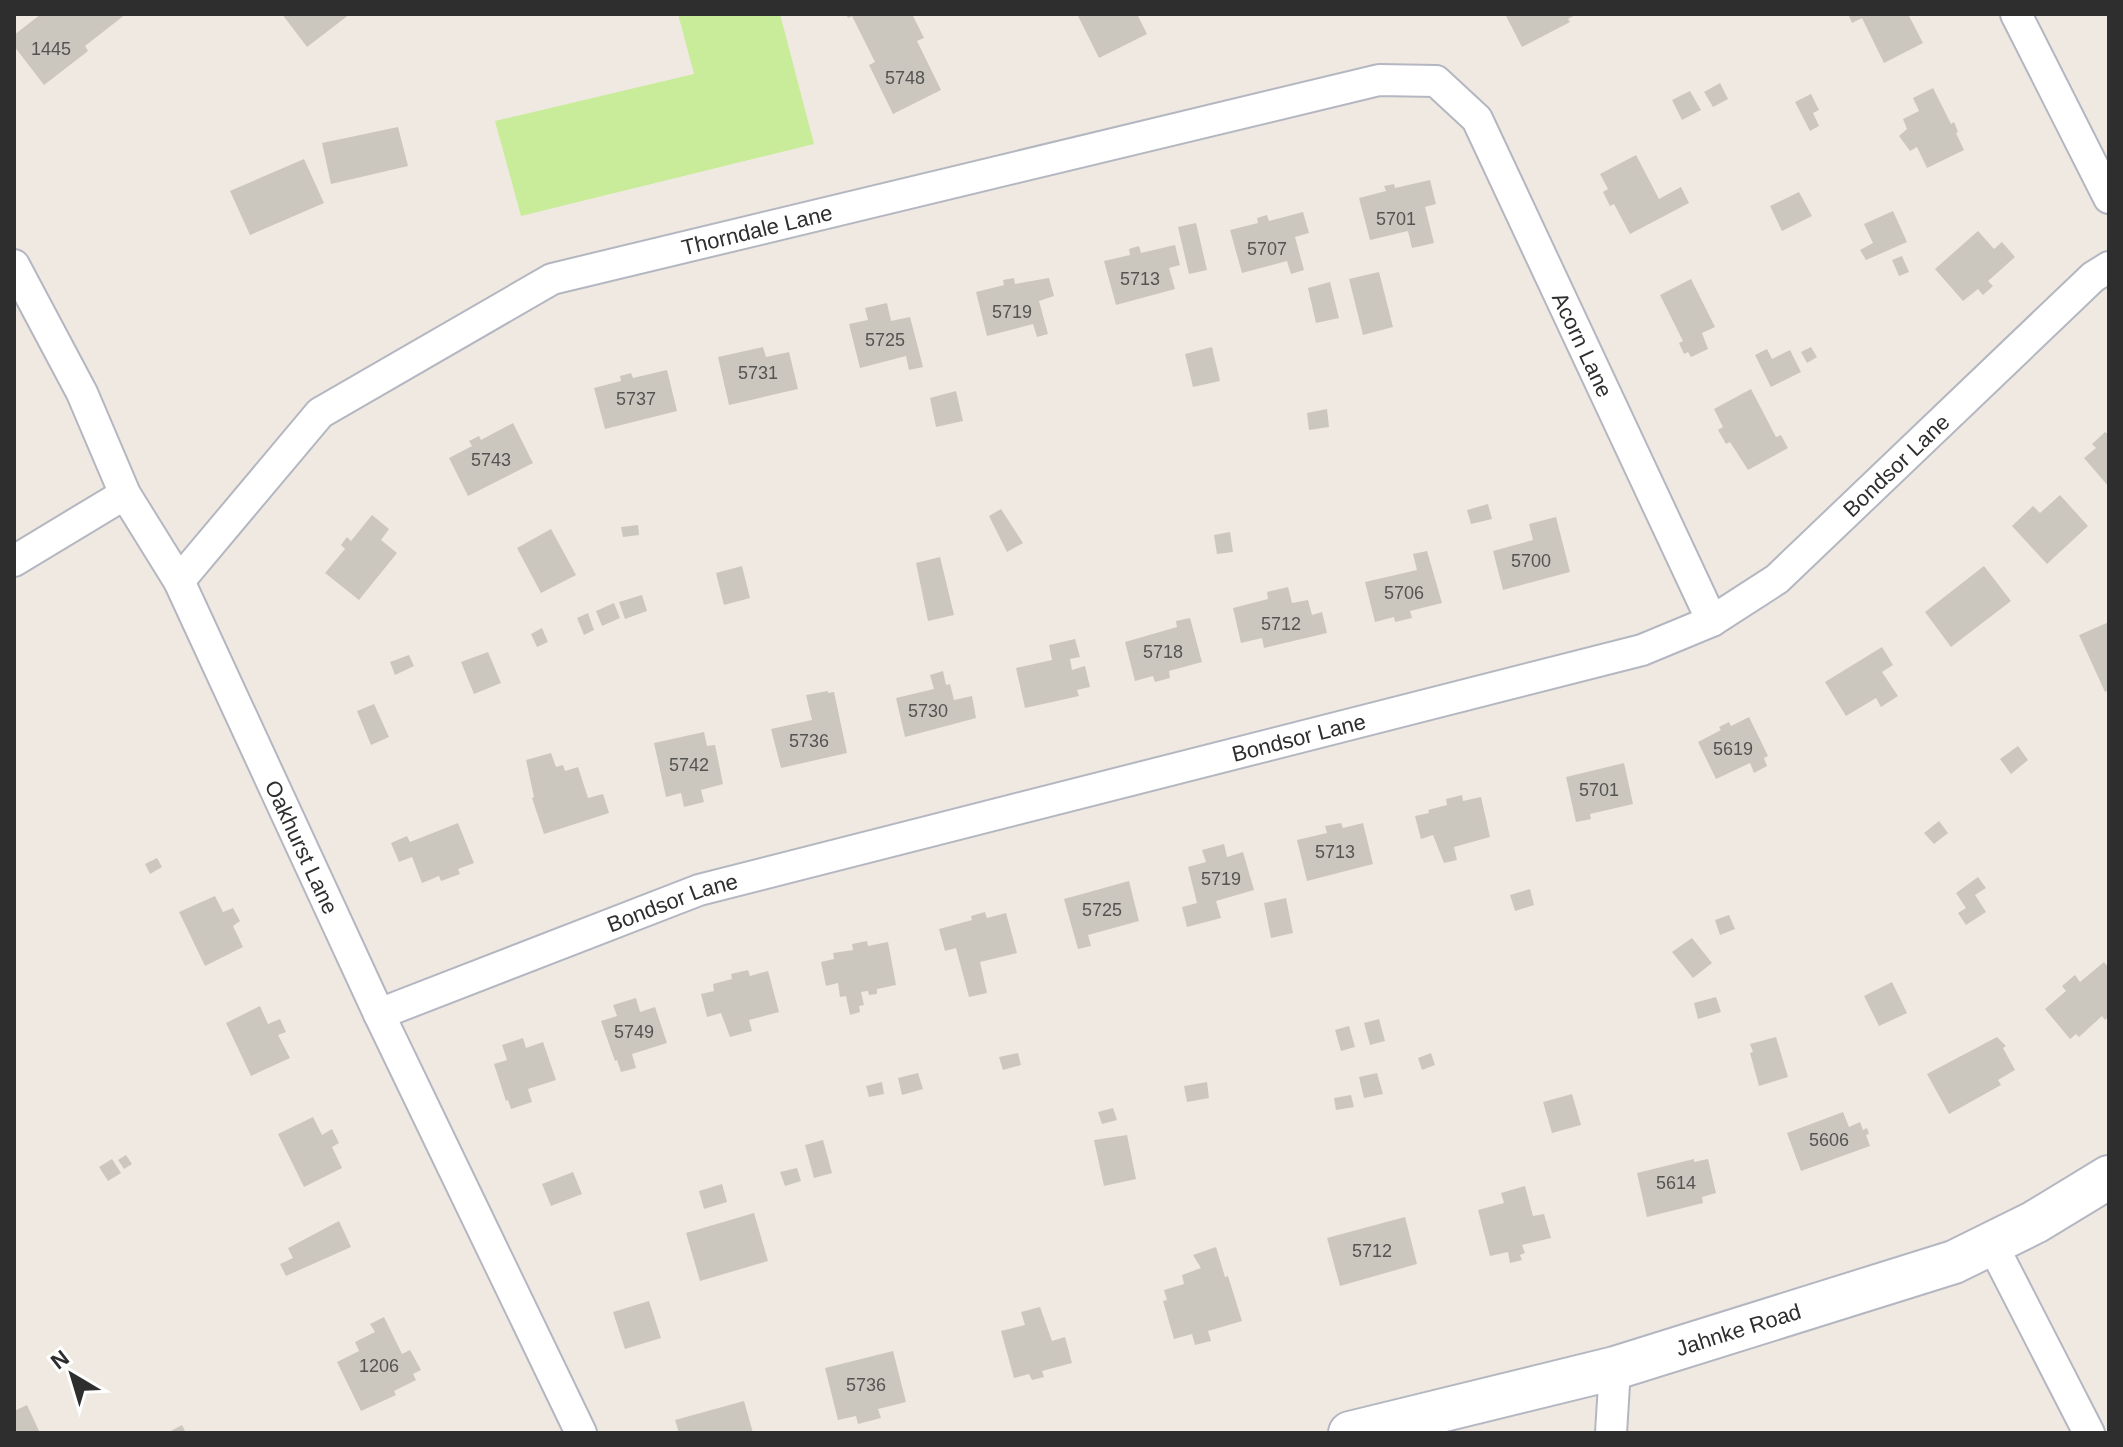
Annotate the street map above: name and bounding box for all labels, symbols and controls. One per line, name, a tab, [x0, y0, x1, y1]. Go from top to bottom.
house number: 1445	[31, 39, 71, 59]
house number: 5748	[885, 68, 925, 88]
street label: Thorndale Lane	[679, 200, 835, 260]
house number: 5701	[1376, 209, 1416, 229]
house number: 5707	[1247, 239, 1287, 259]
house number: 5713	[1120, 269, 1160, 289]
street label: Acorn Lane	[1547, 289, 1617, 401]
house number: 5719	[992, 302, 1032, 322]
house number: 5725	[865, 330, 905, 350]
house number: 5731	[738, 363, 778, 383]
house number: 5737	[616, 389, 656, 409]
street label: Bondsor Lane	[1838, 409, 1955, 522]
house number: 5743	[471, 450, 511, 470]
house number: 5700	[1511, 551, 1551, 571]
house number: 5706	[1384, 583, 1424, 603]
house number: 5712	[1261, 614, 1301, 634]
house number: 5718	[1143, 642, 1183, 662]
house number: 5730	[908, 701, 948, 721]
street label: Bondsor Lane	[1229, 709, 1368, 767]
house number: 5736	[789, 731, 829, 751]
house number: 5619	[1713, 739, 1753, 759]
house number: 5742	[669, 755, 709, 775]
street label: Oakhurst Lane	[260, 776, 343, 918]
house number: 5701	[1579, 780, 1619, 800]
house number: 5713	[1315, 842, 1355, 862]
street label: Bondsor Lane	[604, 869, 740, 937]
house number: 5719	[1201, 869, 1241, 889]
house number: 5725	[1082, 900, 1122, 920]
house number: 5749	[614, 1022, 654, 1042]
house number: 5606	[1809, 1130, 1849, 1150]
house number: 5614	[1656, 1173, 1696, 1193]
house number: 5712	[1352, 1241, 1392, 1261]
street label: Jahnke Road	[1673, 1299, 1804, 1361]
north arrow	[32, 1335, 112, 1415]
text: N	[46, 1345, 74, 1374]
house number: 1206	[359, 1356, 399, 1376]
house number: 5736	[846, 1375, 886, 1395]

